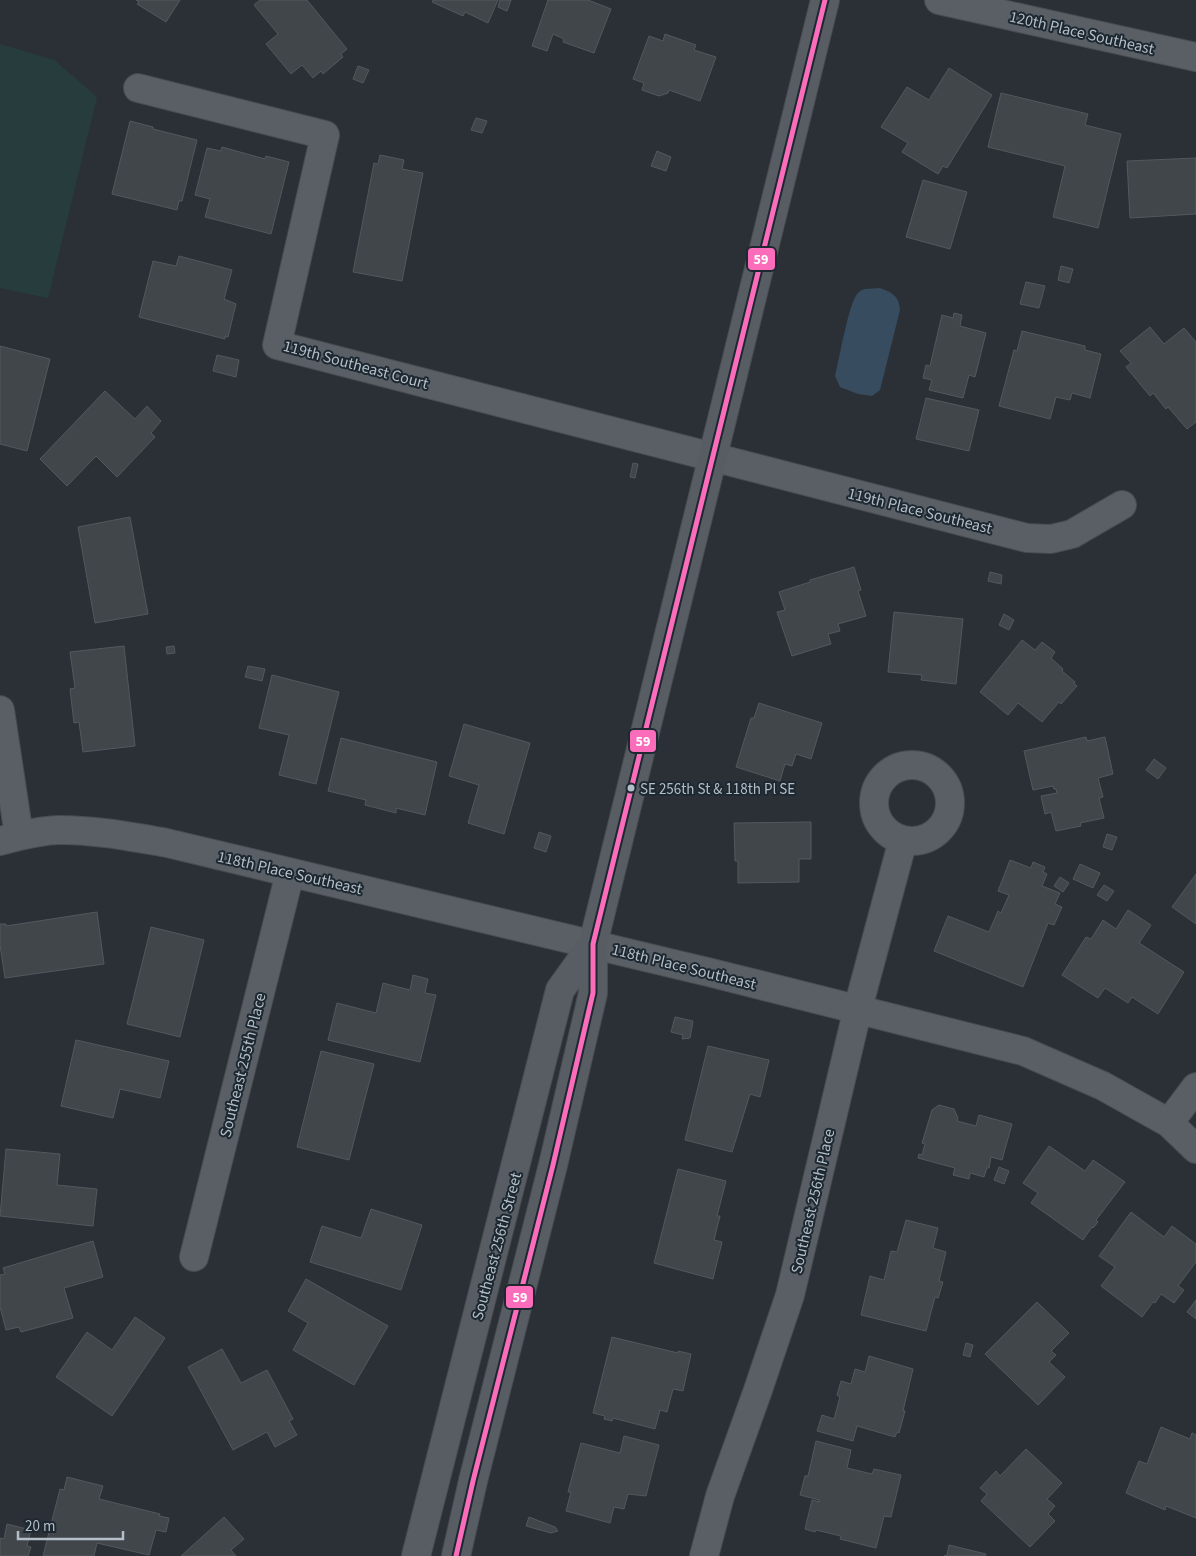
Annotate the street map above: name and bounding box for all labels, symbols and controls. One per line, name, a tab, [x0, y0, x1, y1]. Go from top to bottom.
street label: 120th Place Southeast	[1007, 6, 1157, 60]
line badge: 59	[747, 247, 776, 271]
text: 59	[754, 250, 768, 270]
street label: 119th Southeast Court	[281, 335, 431, 395]
street label: 119th Place Southeast	[845, 482, 995, 540]
line badge: 59	[629, 729, 657, 753]
text: 59	[636, 732, 650, 752]
place label: SE 256th St & 118th Pl SE	[640, 779, 795, 800]
marker: SE 256th St & 118th Pl SE	[626, 783, 636, 793]
street label: 118th Place Southeast	[215, 846, 365, 900]
street label: 118th Place Southeast	[609, 938, 759, 996]
street label: Southeast 255th Place	[214, 991, 272, 1140]
street label: Southeast 256th Place	[786, 1127, 840, 1276]
street label: Southeast 256th Street	[467, 1169, 527, 1323]
line badge: 59	[505, 1285, 534, 1309]
text: 59	[513, 1288, 527, 1308]
scale bar	[18, 1508, 122, 1540]
text: 20 m	[25, 1516, 55, 1537]

